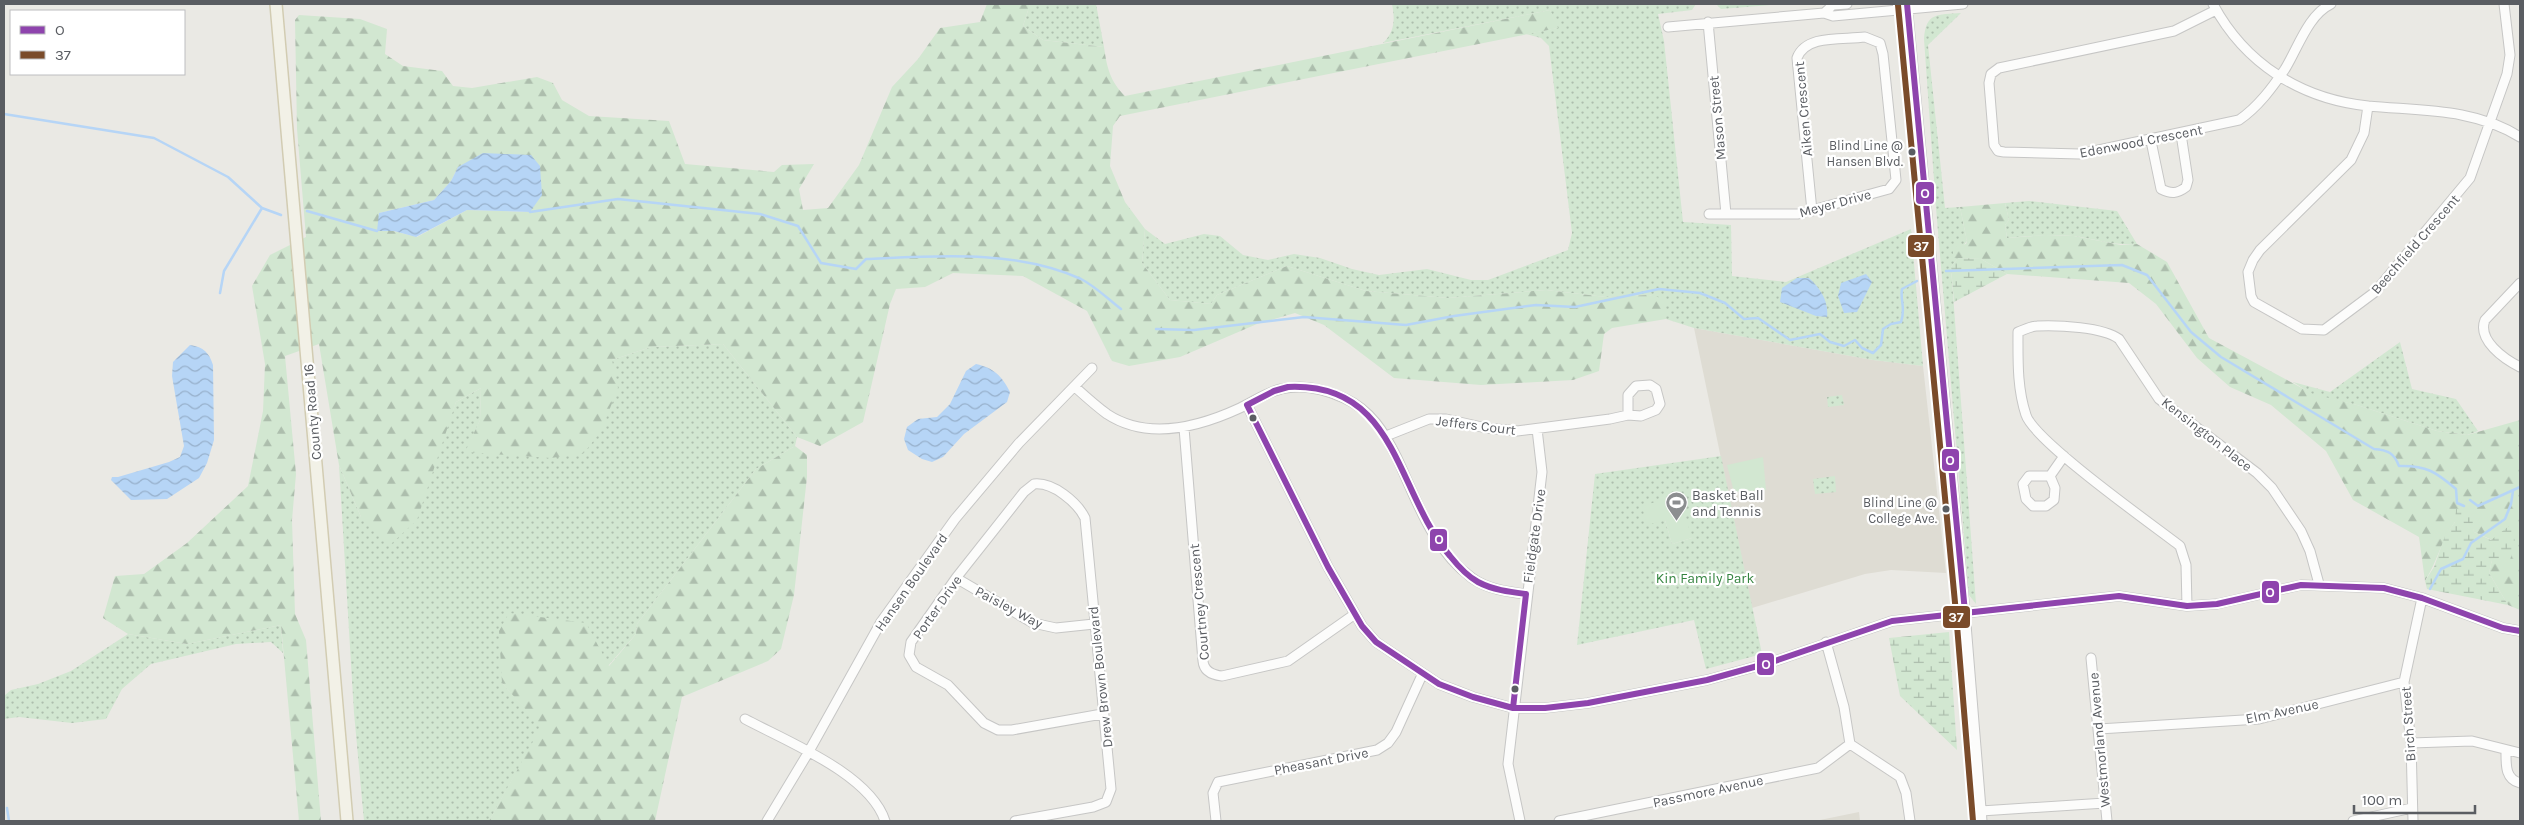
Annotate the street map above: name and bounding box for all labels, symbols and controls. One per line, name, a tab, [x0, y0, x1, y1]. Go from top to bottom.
legend	[10, 10, 185, 75]
text: O	[55, 21, 65, 39]
text: 37	[55, 46, 71, 64]
street label: Aiken Crescent	[1791, 61, 1816, 157]
street label: Mason Street	[1705, 75, 1730, 161]
street label: Edenwood Crescent	[2078, 121, 2204, 162]
place label: Blind Line @ Hansen Blvd.	[1827, 138, 1903, 169]
marker: Blind Line @ Hansen Blvd.	[1907, 147, 1917, 157]
line badge: O	[1915, 181, 1935, 205]
text: O	[1920, 185, 1930, 202]
street label: Meyer Drive	[1797, 186, 1873, 221]
street label: Beechfield Crescent	[2367, 191, 2463, 298]
line badge: 37	[1907, 234, 1935, 258]
text: 37	[1913, 238, 1929, 255]
street label: County Road 16	[300, 363, 325, 461]
street label: Kensington Place	[2158, 394, 2255, 475]
street label: Jeffers Court	[1435, 412, 1517, 439]
unlabelled marker	[1248, 413, 1258, 423]
line badge: O	[1941, 448, 1960, 472]
text: O	[1945, 452, 1955, 469]
place label: Basket Ball and Tennis	[1692, 487, 1764, 520]
street label: Fieldgate Drive	[1519, 488, 1550, 584]
sports icon: Basket Ball and Tennis	[1664, 491, 1688, 522]
place label: Blind Line @ College Ave.	[1863, 495, 1937, 526]
marker: Blind Line @ College Ave.	[1941, 504, 1951, 514]
line badge: O	[1429, 528, 1448, 552]
street label: Hansen Boulevard	[871, 530, 952, 635]
text: O	[1434, 531, 1444, 548]
street label: Courtney Crescent	[1186, 543, 1213, 661]
park label: Kin Family Park	[1656, 570, 1754, 587]
street label: Porter Drive	[909, 572, 966, 642]
line badge: O	[2261, 580, 2280, 604]
street label: Paisley Way	[972, 583, 1046, 633]
text: O	[2265, 584, 2275, 601]
street label: Drew Brown Boulevard	[1085, 605, 1116, 749]
line badge: 37	[1942, 605, 1971, 629]
text: 37	[1948, 609, 1964, 626]
line badge: O	[1756, 652, 1775, 676]
text: O	[1761, 656, 1771, 673]
street label: Westmorland Avenue	[2085, 672, 2114, 808]
unlabelled marker	[1510, 684, 1520, 694]
street label: Birch Street	[2397, 686, 2420, 762]
street label: Elm Avenue	[2244, 695, 2320, 728]
street label: Pheasant Drive	[1272, 744, 1370, 779]
street label: Passmore Avenue	[1651, 771, 1765, 812]
scale bar	[2354, 782, 2475, 814]
text: 100 m	[2362, 791, 2402, 809]

